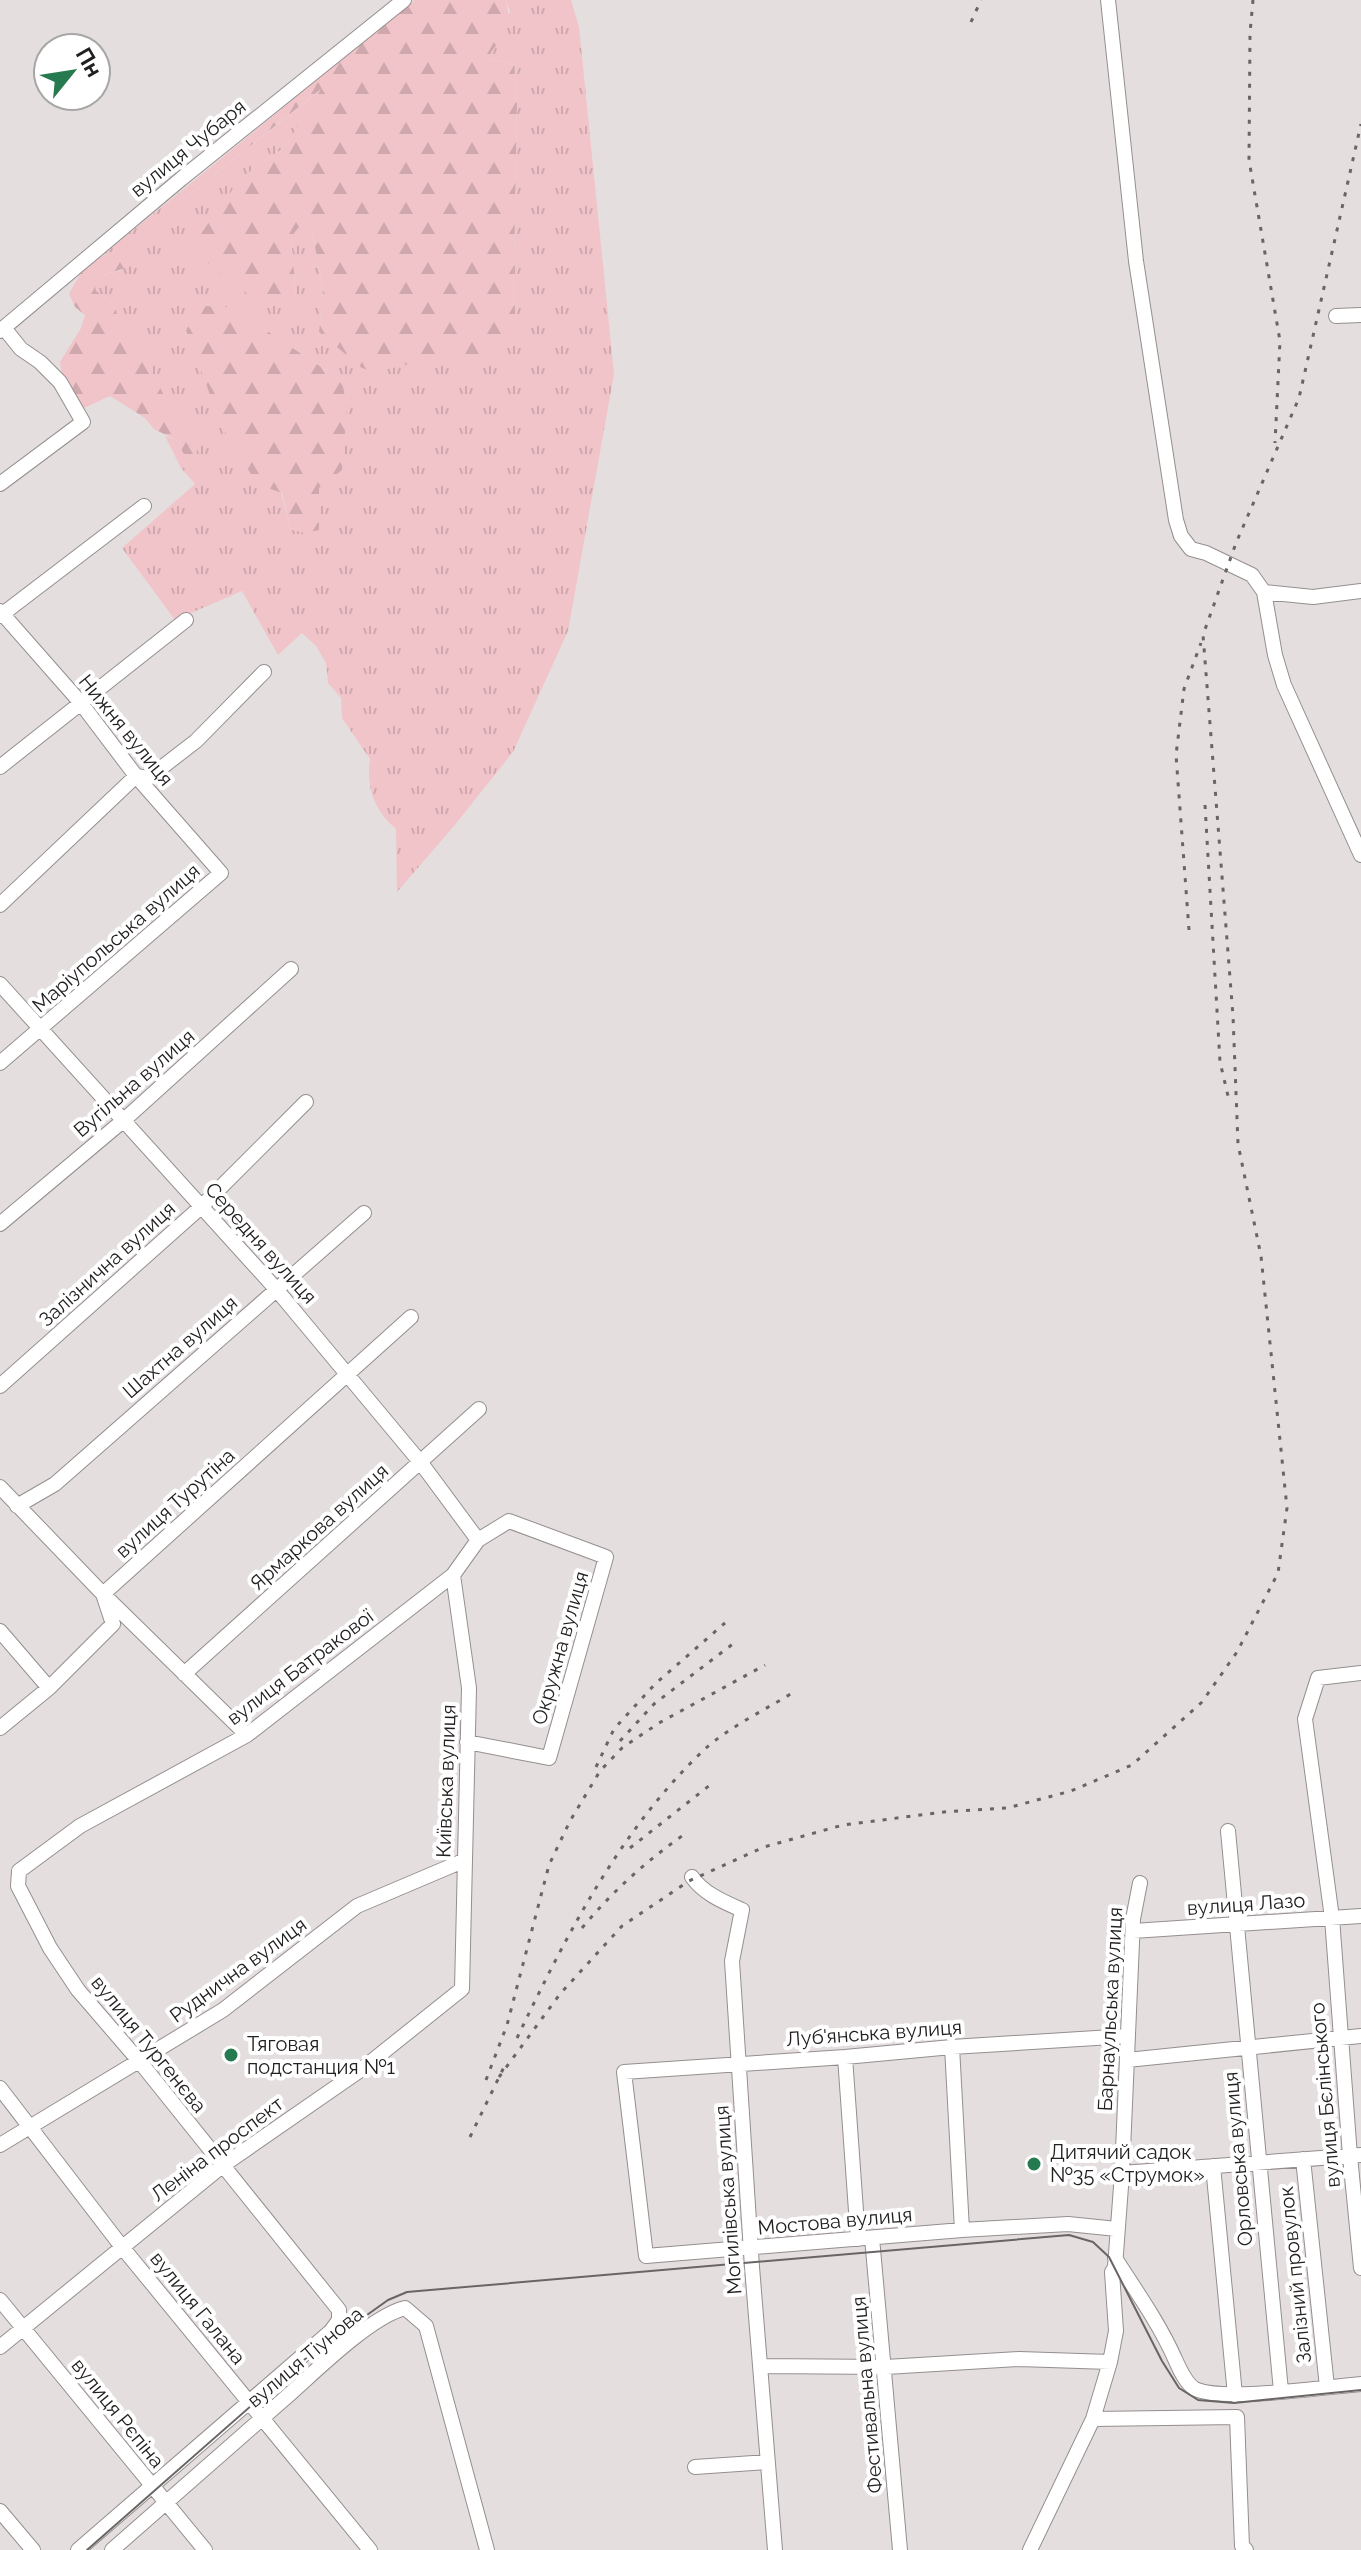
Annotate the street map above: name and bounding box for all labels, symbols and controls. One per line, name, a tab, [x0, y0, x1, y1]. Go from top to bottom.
north arrow	[32, 32, 112, 112]
text: Пн	[71, 43, 108, 81]
street label: вулиця Чубаря	[126, 94, 250, 202]
street label: Нижня вулиця	[74, 669, 178, 791]
street label: Маріупольська вулиця	[27, 859, 205, 1017]
street label: Вугільна вулиця	[69, 1024, 199, 1142]
street label: Середня вулиця	[200, 1177, 322, 1309]
street label: Залізнична вулиця	[34, 1197, 180, 1331]
street label: Шахтна вулиця	[118, 1291, 242, 1403]
street label: вулиця Турутіна	[111, 1443, 239, 1563]
street label: Ярмаркова вулиця	[245, 1459, 393, 1595]
street label: Окружна вулиця	[527, 1569, 593, 1727]
street label: вулиця Батракової	[222, 1604, 378, 1730]
street label: Київська вулиця	[431, 1704, 461, 1858]
street label: вулиця Лазо	[1186, 1888, 1306, 1920]
street label: Барнаульська вулиця	[1093, 1906, 1127, 2112]
street label: Руднична вулиця	[165, 1912, 311, 2028]
street label: вулиця Тургенєва	[86, 1971, 212, 2117]
street label: вулиця Бєлінського	[1305, 2001, 1345, 2189]
street label: Луб'янська вулиця	[785, 2015, 963, 2051]
place label: Тяговая подстанция №1	[247, 2032, 396, 2079]
marker: Тяговая подстанция №1	[222, 2046, 240, 2064]
street label: Орловська вулиця	[1218, 2071, 1258, 2247]
street label: Леніна проспект	[146, 2091, 288, 2207]
street label: Могилівська вулиця	[709, 2105, 747, 2295]
place label: Дитячий садок №35 «Струмок»	[1050, 2140, 1205, 2187]
marker: Дитячий садок №35 «Струмок»	[1025, 2155, 1043, 2173]
street label: Залізний провулок	[1274, 2185, 1316, 2365]
street label: Мостова вулиця	[757, 2202, 913, 2240]
street label: вулиця Галана	[145, 2247, 251, 2369]
street label: Фестивальна вулиця	[846, 2296, 888, 2494]
street label: вулиця Тіунова	[242, 2302, 368, 2412]
street label: вулиця Рєпіна	[67, 2353, 169, 2473]

